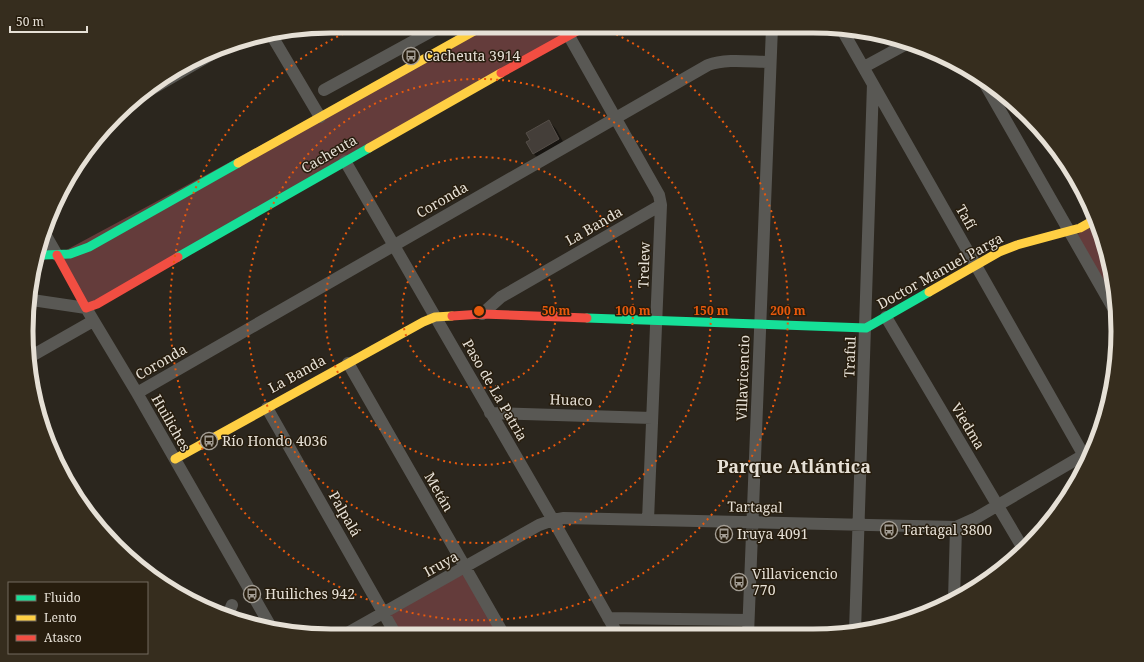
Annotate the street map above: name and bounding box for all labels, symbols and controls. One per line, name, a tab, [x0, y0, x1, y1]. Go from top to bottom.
scale bar	[10, 8, 87, 34]
text: 50 m	[16, 13, 44, 30]
bus stop icon: Cacheuta 3914	[401, 46, 421, 66]
place label: Cacheuta 3914	[424, 46, 521, 65]
street label: Cacheuta	[297, 130, 360, 177]
street label: Coronda	[412, 177, 471, 222]
street label: Tafí	[952, 201, 981, 233]
street label: La Banda	[562, 202, 626, 249]
street label: Doctor Manuel Parga	[873, 228, 1006, 313]
street label: Trelew	[633, 240, 654, 289]
text: 50 m	[542, 302, 570, 319]
text: 100 m	[615, 302, 651, 319]
text: 150 m	[693, 302, 729, 319]
text: 200 m	[770, 302, 806, 319]
centre of rings	[472, 304, 486, 318]
street label: Paso de La Patria	[459, 335, 532, 444]
street label: Villavicencio	[732, 335, 753, 421]
street label: Traful	[839, 335, 860, 378]
street label: Coronda	[131, 339, 190, 384]
street label: La Banda	[265, 350, 329, 397]
street label: Huaco	[549, 389, 593, 410]
street label: Huiliches	[147, 391, 195, 455]
street label: Viedma	[947, 399, 990, 453]
bus stop icon: Río Hondo 4036	[199, 431, 219, 451]
place label: Río Hondo 4036	[222, 431, 327, 450]
district label: Parque Atlántica	[717, 454, 871, 478]
street label: Metán	[421, 469, 458, 515]
street label: Palpalá	[325, 488, 366, 540]
street label: Tartagal	[727, 497, 783, 516]
bus stop icon: Tartagal 3800	[879, 520, 899, 540]
place label: Tartagal 3800	[902, 520, 992, 539]
bus stop icon: Iruya 4091	[714, 524, 734, 544]
place label: Iruya 4091	[737, 524, 808, 543]
street label: Iruya	[420, 546, 461, 581]
place label: Villavicencio 770	[752, 564, 838, 599]
bus stop icon: Villavicencio 770	[729, 572, 749, 592]
legend	[8, 582, 148, 654]
bus stop icon: Huiliches 942	[242, 584, 262, 604]
place label: Huiliches 942	[265, 584, 355, 603]
text: Fluido	[44, 589, 81, 606]
text: Lento	[44, 609, 77, 626]
text: Atasco	[44, 629, 82, 646]

